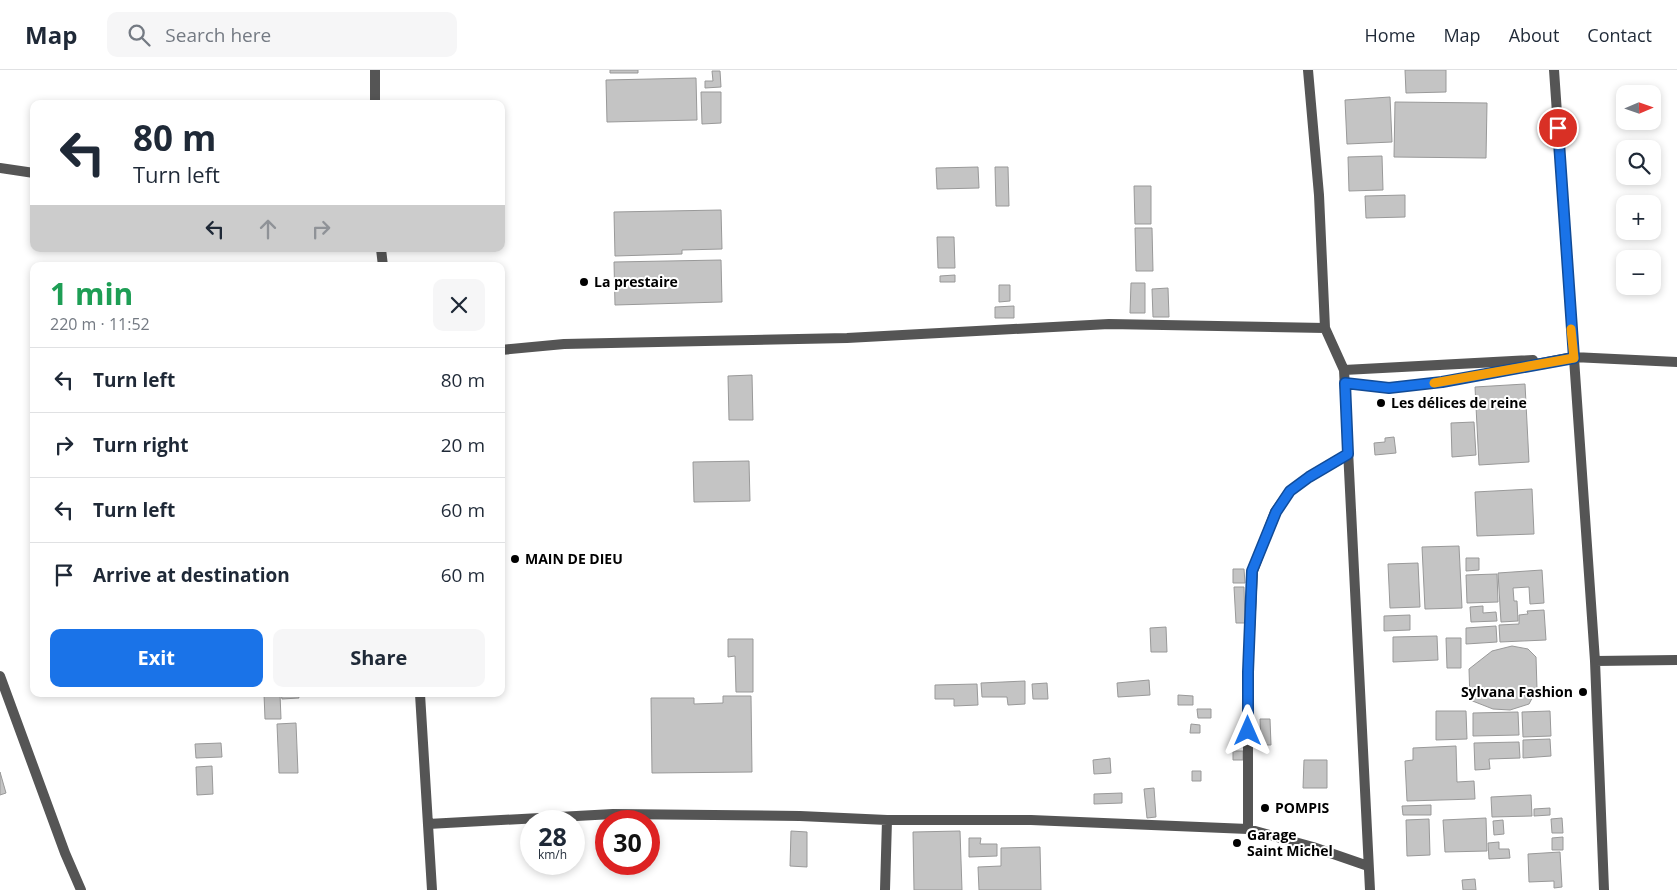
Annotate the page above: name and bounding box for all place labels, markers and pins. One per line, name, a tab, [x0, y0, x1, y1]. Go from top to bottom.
pin	[1537, 107, 1579, 149]
place label: La prestaire	[594, 272, 678, 291]
marker: La prestaire	[578, 276, 590, 288]
place label: Les délices de reine	[1391, 393, 1527, 412]
marker: Les délices de reine	[1375, 397, 1387, 409]
place label: MAIN DE DIEU	[525, 549, 623, 568]
marker: MAIN DE DIEU	[509, 553, 521, 565]
place label: Sylvana Fashion	[1461, 682, 1573, 701]
marker: Sylvana Fashion	[1577, 686, 1589, 698]
place label: POMPIS	[1275, 798, 1330, 817]
marker: POMPIS	[1259, 802, 1271, 814]
place label: Garage Saint Michel	[1247, 825, 1333, 860]
marker: Garage Saint Michel	[1231, 837, 1243, 849]

